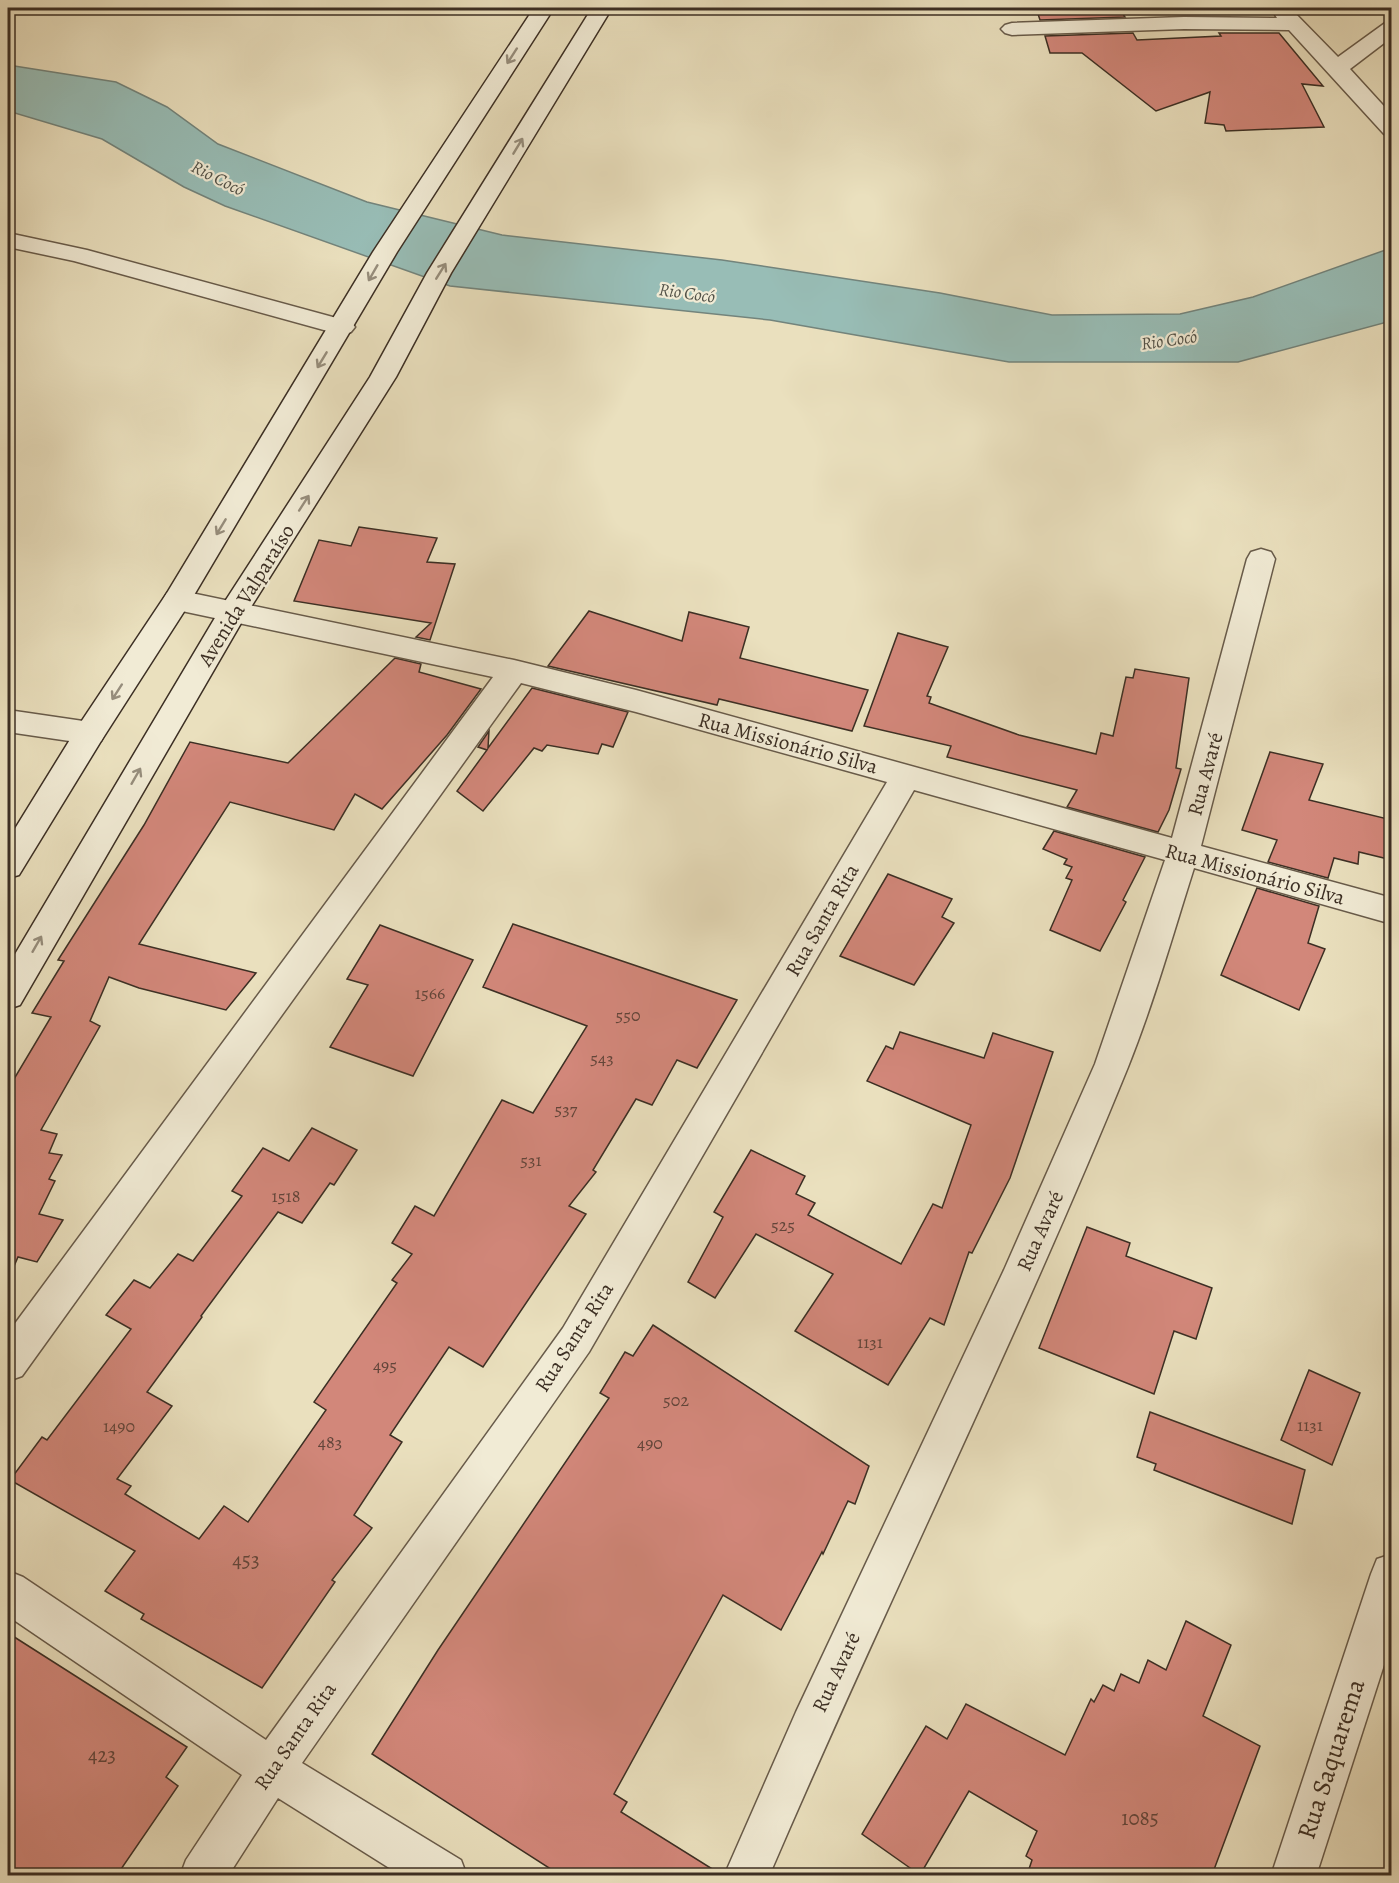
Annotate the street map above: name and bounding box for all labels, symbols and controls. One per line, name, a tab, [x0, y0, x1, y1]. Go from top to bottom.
one-way arrow	[506, 48, 518, 64]
one-way arrow	[512, 138, 524, 155]
water label: Rio Cocó	[187, 154, 249, 202]
one-way arrow	[435, 263, 447, 280]
one-way arrow	[366, 264, 378, 281]
water label: Rio Cocó	[657, 277, 717, 309]
water label: Rio Cocó	[1139, 324, 1199, 356]
one-way arrow	[315, 351, 327, 368]
one-way arrow	[298, 495, 310, 512]
one-way arrow	[214, 518, 226, 535]
street label: Avenida Valparaíso	[191, 519, 301, 672]
one-way arrow	[110, 683, 122, 700]
street label: Rua Missionário Silva	[695, 706, 881, 781]
street label: Rua Avaré	[1180, 729, 1230, 819]
one-way arrow	[130, 768, 142, 785]
street label: Rua Missionário Silva	[1162, 837, 1348, 912]
street label: Rua Santa Rita	[778, 858, 866, 981]
one-way arrow	[31, 936, 43, 953]
house number: 1566	[415, 981, 445, 1005]
house number: 550	[615, 1003, 641, 1027]
house number: 543	[590, 1046, 614, 1070]
house number: 537	[555, 1097, 578, 1121]
house number: 531	[520, 1148, 542, 1172]
house number: 1518	[272, 1184, 300, 1208]
street label: Rua Avaré	[1010, 1186, 1070, 1276]
house number: 525	[771, 1213, 795, 1237]
street label: Rua Santa Rita	[528, 1277, 620, 1397]
house number: 1131	[857, 1330, 883, 1354]
house number: 495	[373, 1353, 397, 1377]
house number: 502	[663, 1388, 689, 1412]
house number: 1131	[1297, 1413, 1323, 1437]
house number: 1490	[103, 1414, 135, 1438]
house number: 483	[318, 1430, 342, 1454]
house number: 490	[637, 1431, 663, 1455]
house number: 453	[232, 1546, 260, 1574]
street label: Rua Avaré	[805, 1627, 867, 1717]
street label: Rua Saquarema	[1289, 1674, 1373, 1844]
street label: Rua Santa Rita	[247, 1676, 343, 1795]
house number: 423	[88, 1741, 116, 1769]
house number: 1085	[1121, 1804, 1159, 1832]

